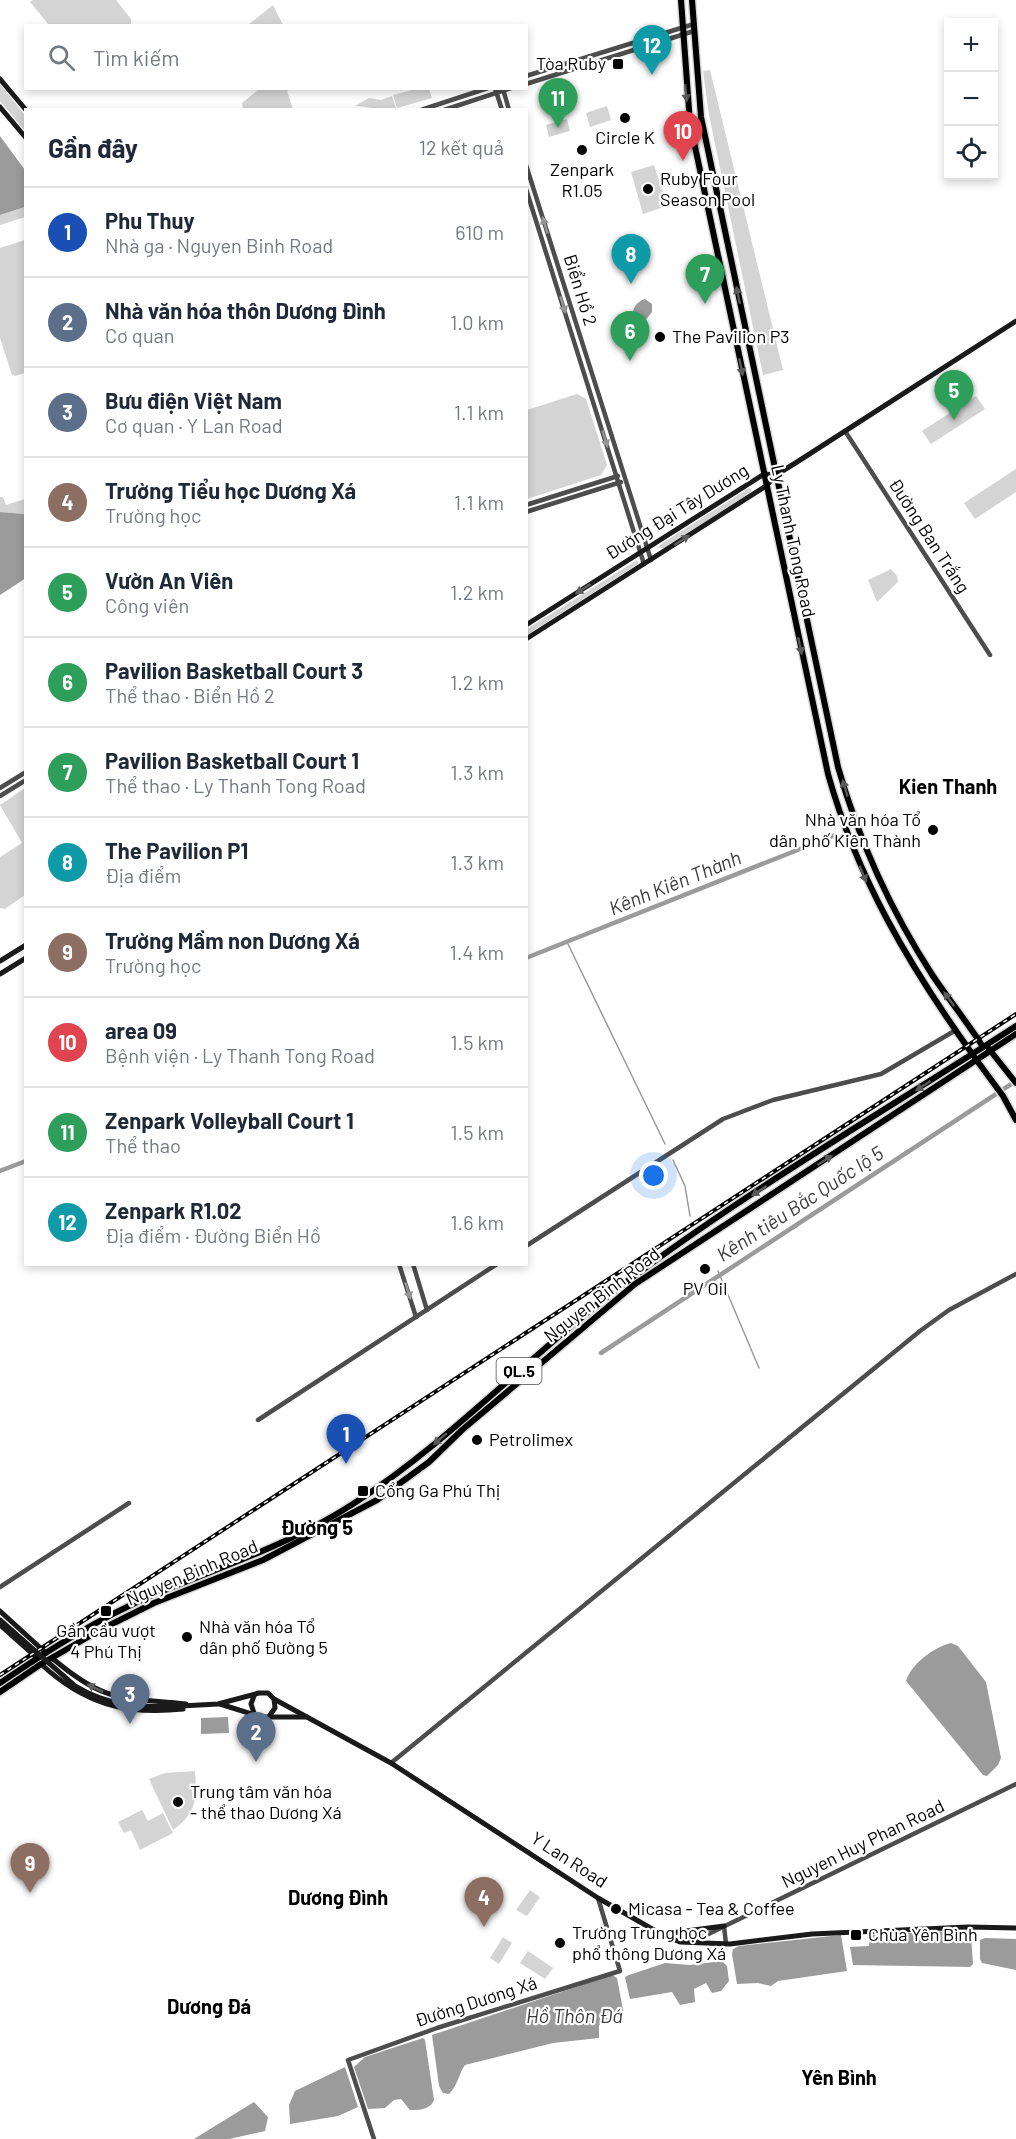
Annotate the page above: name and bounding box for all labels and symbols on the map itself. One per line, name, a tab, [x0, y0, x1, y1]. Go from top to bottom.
pin: 12	[632, 26, 672, 75]
place label: Tòa Ruby	[536, 52, 606, 74]
marker: Tòa Ruby	[611, 57, 625, 71]
pin: 11	[538, 78, 578, 128]
one-way arrow	[681, 84, 691, 103]
marker: Circle K	[618, 111, 632, 125]
pin: 10	[664, 112, 702, 161]
place label: Circle K	[595, 126, 655, 148]
marker: Zenpark R1.05	[575, 143, 589, 157]
place label: Zenpark R1.05	[550, 158, 614, 201]
place label: Ruby Four Season Pool	[660, 167, 755, 210]
marker: Ruby Four Season Pool	[641, 182, 655, 196]
one-way arrow	[540, 216, 550, 234]
pin: 8	[612, 234, 650, 284]
street label: Biển Hồ 2	[560, 251, 602, 328]
pin: 7	[686, 254, 724, 304]
one-way arrow	[733, 285, 742, 304]
one-way arrow	[559, 296, 568, 314]
pin: 6	[610, 312, 650, 361]
place label: The Pavilion P3	[672, 325, 790, 347]
marker: The Pavilion P3	[653, 330, 667, 344]
one-way arrow	[737, 357, 746, 376]
pin: 5	[934, 370, 974, 420]
one-way arrow	[601, 430, 610, 448]
street label: Đường Đại Tây Dương	[601, 458, 752, 564]
street label: Ly Thanh Tong Road	[767, 462, 821, 619]
street label: Đường Ban Trắng	[885, 474, 975, 597]
one-way arrow	[674, 534, 690, 545]
one-way arrow	[575, 584, 591, 595]
one-way arrow	[796, 637, 805, 656]
district label: Kien Thanh	[899, 774, 997, 798]
one-way arrow	[840, 779, 849, 797]
place label: Nhà văn hóa Tổ dân phố Kiên Thành	[769, 808, 921, 851]
marker: Nhà văn hóa Tổ dân phố Kiên Thành	[926, 823, 940, 837]
water label: Kênh Kiên Thành	[605, 845, 744, 920]
one-way arrow	[859, 865, 868, 883]
one-way arrow	[944, 992, 956, 1007]
one-way arrow	[915, 1080, 931, 1091]
water label: Kênh tiêu Bắc Quốc lộ 5	[712, 1140, 887, 1266]
one-way arrow	[817, 1155, 833, 1166]
your location	[639, 1161, 668, 1190]
one-way arrow	[751, 1185, 767, 1196]
street label: Nguyen Binh Road	[539, 1242, 664, 1346]
marker: PV Oil	[698, 1262, 712, 1276]
place label: PV Oil	[683, 1277, 727, 1299]
one-way arrow	[403, 1282, 413, 1300]
road number: QL.5	[496, 1358, 542, 1384]
pin: 1	[326, 1414, 366, 1464]
place label: Petrolimex	[489, 1428, 573, 1450]
one-way arrow	[433, 1432, 448, 1445]
marker: Petrolimex	[470, 1433, 484, 1447]
place label: Cổng Ga Phú Thị	[375, 1479, 500, 1501]
marker: Cổng Ga Phú Thị	[356, 1484, 370, 1498]
district label: Đường 5	[281, 1515, 353, 1539]
street label: Nguyen Binh Road	[122, 1534, 261, 1610]
marker: Gần cầu vượt 4 Phú Thị	[99, 1604, 113, 1618]
place label: Nhà văn hóa Tổ dân phố Đường 5	[199, 1615, 328, 1658]
place label: Gần cầu vượt 4 Phú Thị	[56, 1619, 156, 1662]
marker: Nhà văn hóa Tổ dân phố Đường 5	[180, 1630, 194, 1644]
pin: 3	[110, 1674, 150, 1724]
one-way arrow	[87, 1684, 104, 1693]
pin: 2	[236, 1712, 276, 1762]
place label: Trung tâm văn hóa - thể thao Dương Xá	[190, 1780, 342, 1823]
street label: Nguyen Huy Phan Road	[778, 1794, 948, 1892]
marker: Trung tâm văn hóa - thể thao Dương Xá	[171, 1795, 185, 1809]
street label: Y Lan Road	[527, 1826, 612, 1892]
pin: 9	[10, 1844, 50, 1893]
pin: 4	[464, 1878, 504, 1927]
district label: Dương Đình	[288, 1885, 388, 1909]
place label: Micasa - Tea & Coffee	[628, 1897, 795, 1919]
marker: Micasa - Tea & Coffee	[609, 1902, 623, 1916]
place label: Trường Trung học phổ thông Dương Xá	[572, 1921, 726, 1964]
place label: Chùa Yên Bình	[868, 1923, 978, 1945]
marker: Chùa Yên Bình	[849, 1928, 863, 1942]
marker: Trường Trung học phổ thông Dương Xá	[553, 1936, 567, 1950]
street label: Đường Dương Xá	[412, 1971, 540, 2031]
district label: Dương Đá	[167, 1994, 251, 2018]
water label: Hồ Thôn Đá	[526, 2003, 622, 2027]
district label: Yên Bình	[801, 2065, 877, 2089]

